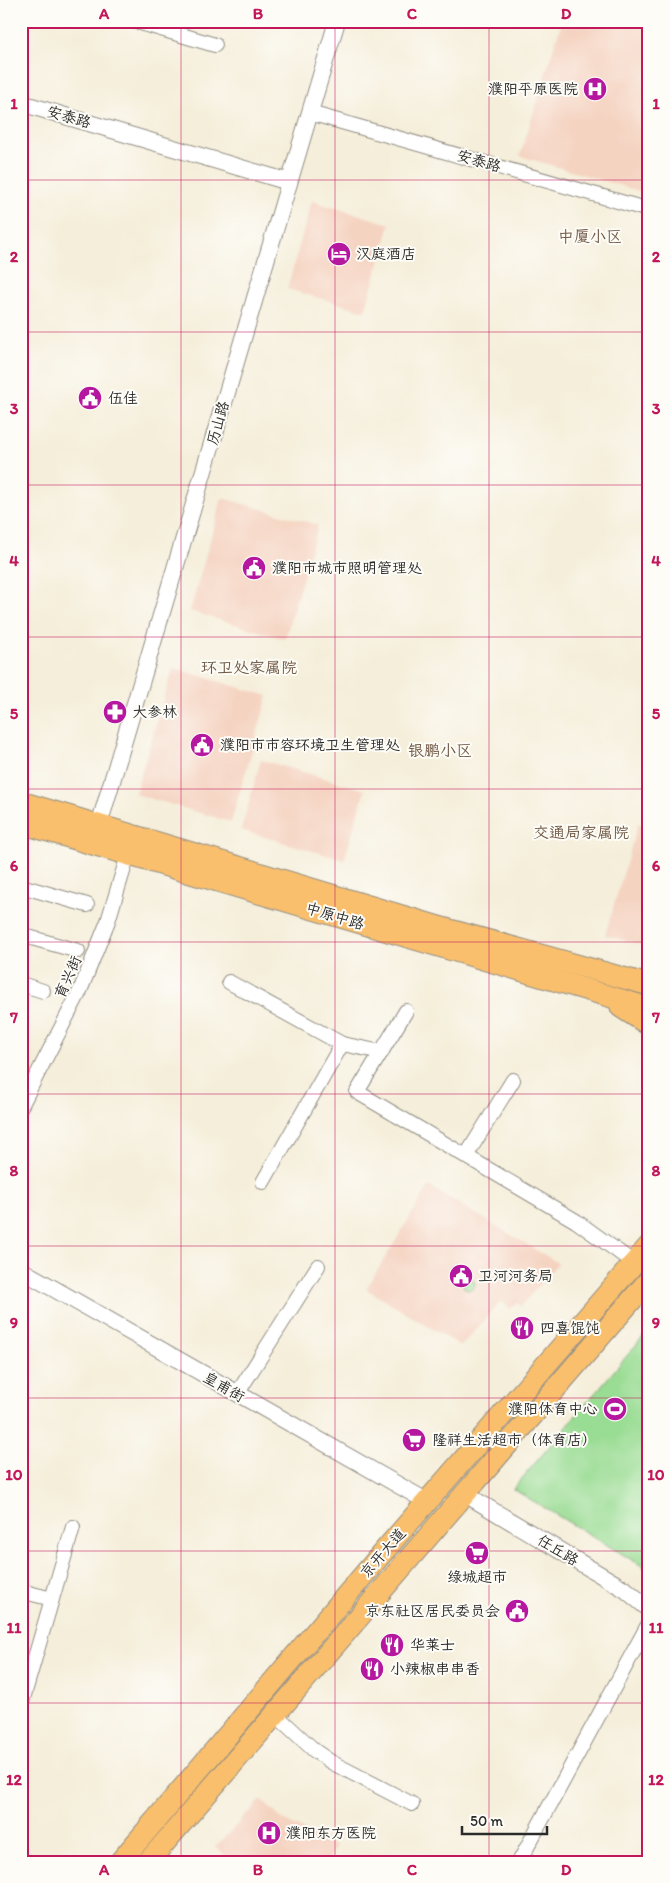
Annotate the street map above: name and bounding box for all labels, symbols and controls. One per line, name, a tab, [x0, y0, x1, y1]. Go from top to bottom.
text: A	[98, 4, 110, 23]
text: B	[253, 4, 264, 23]
text: C	[407, 4, 418, 23]
text: D	[561, 4, 572, 23]
hospital icon: 濮阳平原医院	[582, 76, 608, 102]
place label: 濮阳平原医院	[488, 80, 578, 98]
text: 1	[10, 94, 18, 113]
text: 1	[652, 94, 660, 113]
street label: 安泰路	[45, 102, 93, 132]
street label: 安泰路	[455, 146, 503, 176]
district label: 中厦小区	[558, 227, 622, 246]
hotel icon: 汉庭酒店	[326, 241, 352, 267]
place label: 汉庭酒店	[356, 245, 416, 263]
text: 2	[10, 247, 19, 266]
text: 2	[652, 247, 661, 266]
public building icon: 伍佳	[77, 385, 103, 411]
place label: 伍佳	[108, 389, 138, 407]
text: 3	[10, 399, 19, 418]
street label: 历山路	[203, 399, 233, 447]
text: 3	[652, 399, 661, 418]
text: 4	[9, 551, 19, 570]
text: 4	[651, 551, 661, 570]
public building icon: 濮阳市城市照明管理处	[241, 555, 267, 581]
place label: 濮阳市城市照明管理处	[272, 559, 422, 577]
district label: 环卫处家属院	[201, 658, 297, 677]
pharmacy icon: 大参林	[102, 699, 128, 725]
place label: 大参林	[132, 703, 177, 721]
text: 5	[10, 704, 19, 723]
text: 5	[652, 704, 661, 723]
public building icon: 濮阳市市容环境卫生管理处	[189, 732, 215, 758]
place label: 濮阳市市容环境卫生管理处	[220, 736, 400, 754]
district label: 银鹏小区	[408, 741, 472, 760]
district label: 交通局家属院	[533, 823, 629, 842]
text: 6	[10, 856, 19, 875]
text: 6	[652, 856, 661, 875]
street label: 中原中路	[304, 899, 366, 933]
street label: 育兴街	[51, 953, 85, 1001]
text: 7	[9, 1008, 18, 1027]
text: 7	[651, 1008, 660, 1027]
text: 8	[10, 1161, 19, 1180]
text: 8	[652, 1161, 661, 1180]
public building icon: 卫河河务局	[448, 1263, 474, 1289]
place label: 卫河河务局	[478, 1267, 553, 1285]
text: 9	[10, 1313, 18, 1332]
text: 9	[652, 1313, 660, 1332]
restaurant icon: 四喜馄饨	[509, 1315, 535, 1341]
place label: 四喜馄饨	[540, 1319, 600, 1337]
street label: 皇甫街	[200, 1368, 248, 1406]
sports icon: 濮阳体育中心	[602, 1396, 628, 1422]
place label: 濮阳体育中心	[508, 1400, 598, 1418]
supermarket icon: 隆祥生活超市（体育店）	[401, 1427, 427, 1453]
place label: 隆祥生活超市（体育店）	[432, 1431, 597, 1449]
text: 10	[5, 1465, 23, 1484]
text: 10	[647, 1465, 665, 1484]
street label: 京开大道	[357, 1524, 409, 1582]
street label: 任丘路	[534, 1531, 582, 1569]
supermarket icon: 绿城超市	[464, 1540, 490, 1566]
place label: 绿城超市	[447, 1568, 507, 1586]
public building icon: 京东社区居民委员会	[504, 1598, 530, 1624]
place label: 京东社区居民委员会	[365, 1602, 500, 1620]
text: 11	[7, 1618, 22, 1637]
text: 11	[649, 1618, 664, 1637]
restaurant icon: 华莱士	[379, 1632, 405, 1658]
place label: 华莱士	[410, 1636, 455, 1654]
restaurant icon: 小辣椒串串香	[359, 1656, 385, 1682]
place label: 小辣椒串串香	[390, 1660, 480, 1678]
text: 12	[6, 1770, 23, 1789]
text: 12	[648, 1770, 665, 1789]
scale bar	[462, 1803, 548, 1835]
text: 50 m	[470, 1812, 503, 1830]
hospital icon: 濮阳东方医院	[256, 1820, 282, 1846]
place label: 濮阳东方医院	[286, 1824, 376, 1842]
text: A	[98, 1860, 110, 1879]
text: B	[253, 1860, 264, 1879]
text: C	[407, 1860, 418, 1879]
text: D	[561, 1860, 572, 1879]

